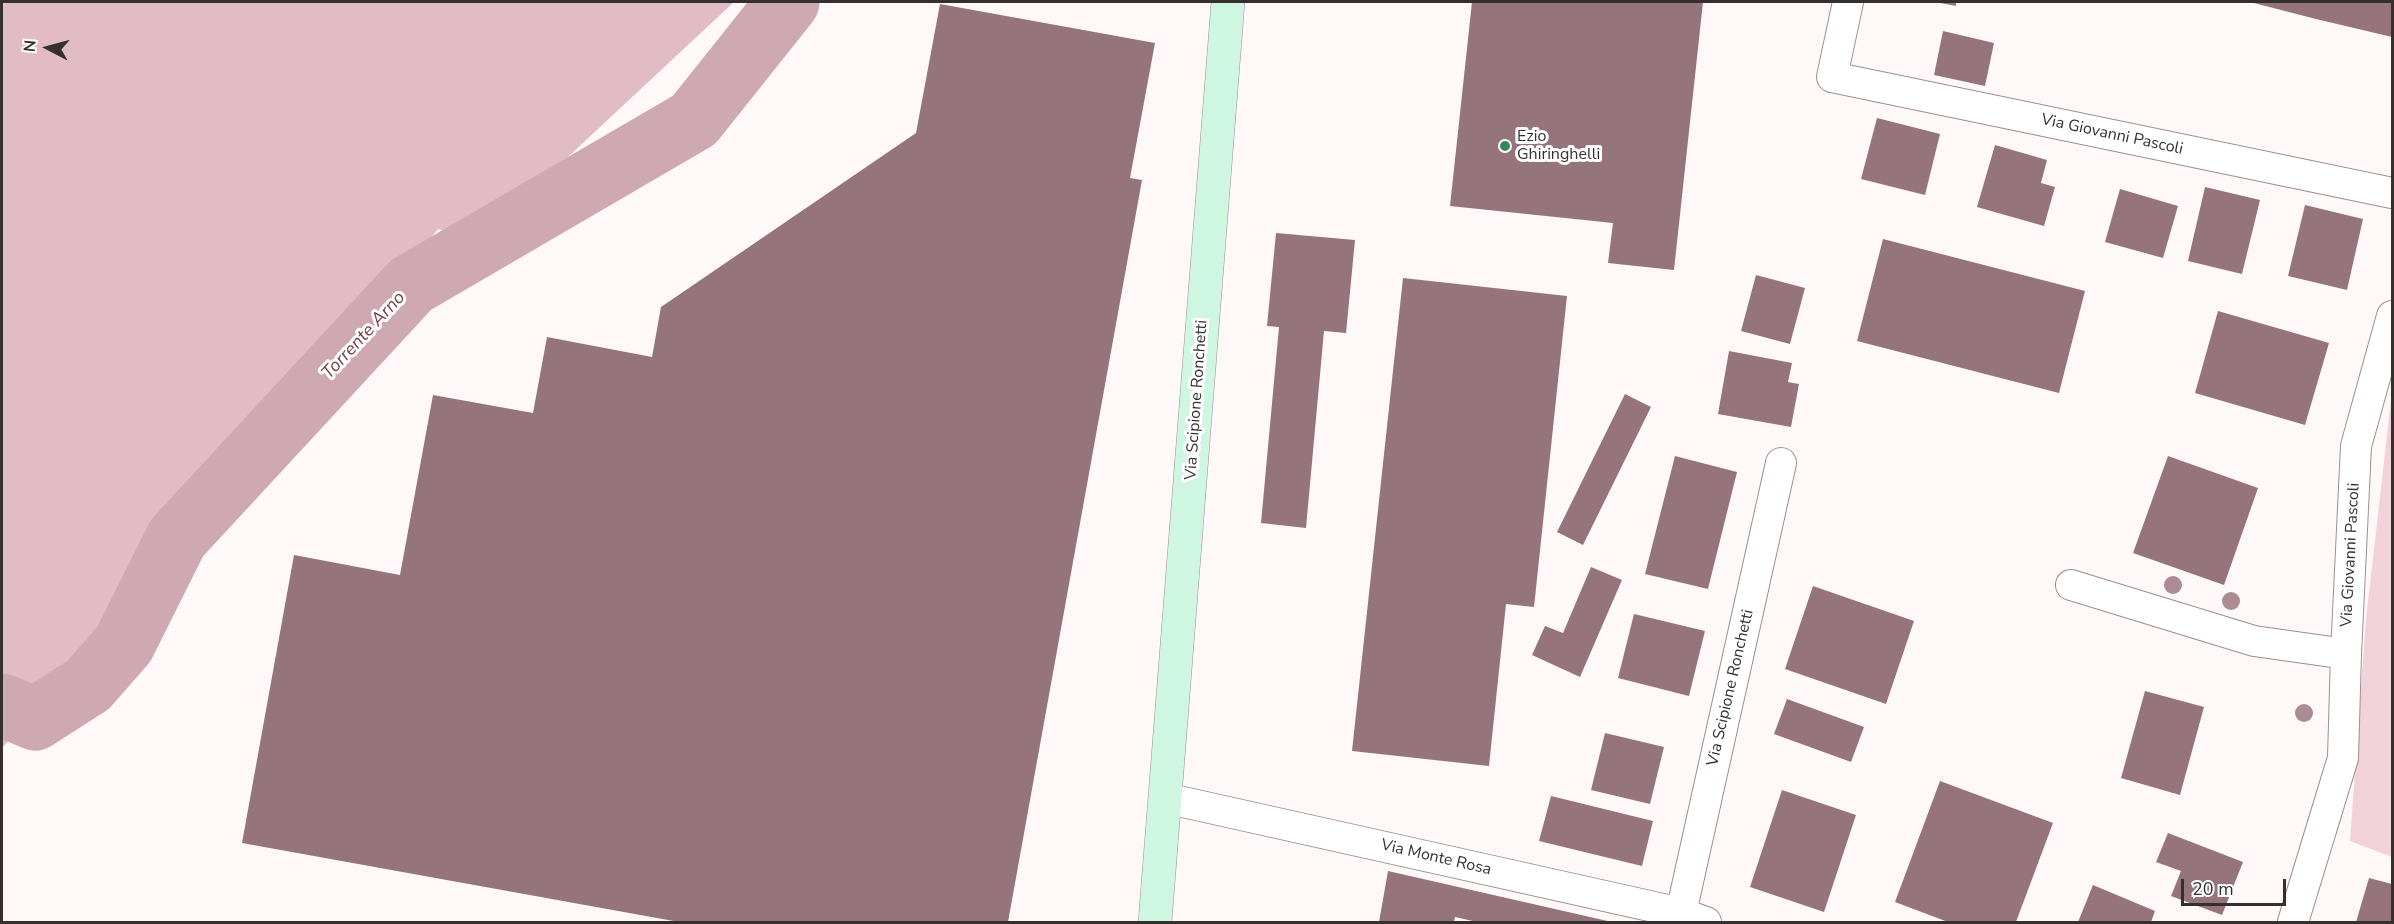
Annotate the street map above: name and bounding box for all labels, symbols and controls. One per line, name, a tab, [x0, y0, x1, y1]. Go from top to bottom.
north arrow	[18, 18, 78, 78]
text: N	[19, 39, 42, 53]
street label: Via Giovanni Pascoli	[2039, 111, 2185, 159]
place label: Ezio Ghiringhelli	[1517, 127, 1600, 165]
marker: Ezio Ghiringhelli	[1498, 139, 1512, 153]
water label: Torrente Arno	[318, 288, 410, 384]
street label: Via Scipione Ronchetti	[1182, 319, 1212, 481]
street label: Via Giovanni Pascoli	[2338, 482, 2364, 628]
street label: Via Scipione Ronchetti	[1704, 608, 1758, 768]
street label: Via Monte Rosa	[1379, 836, 1493, 880]
scale bar	[2184, 867, 2289, 905]
text: 20 m	[2192, 877, 2234, 901]

